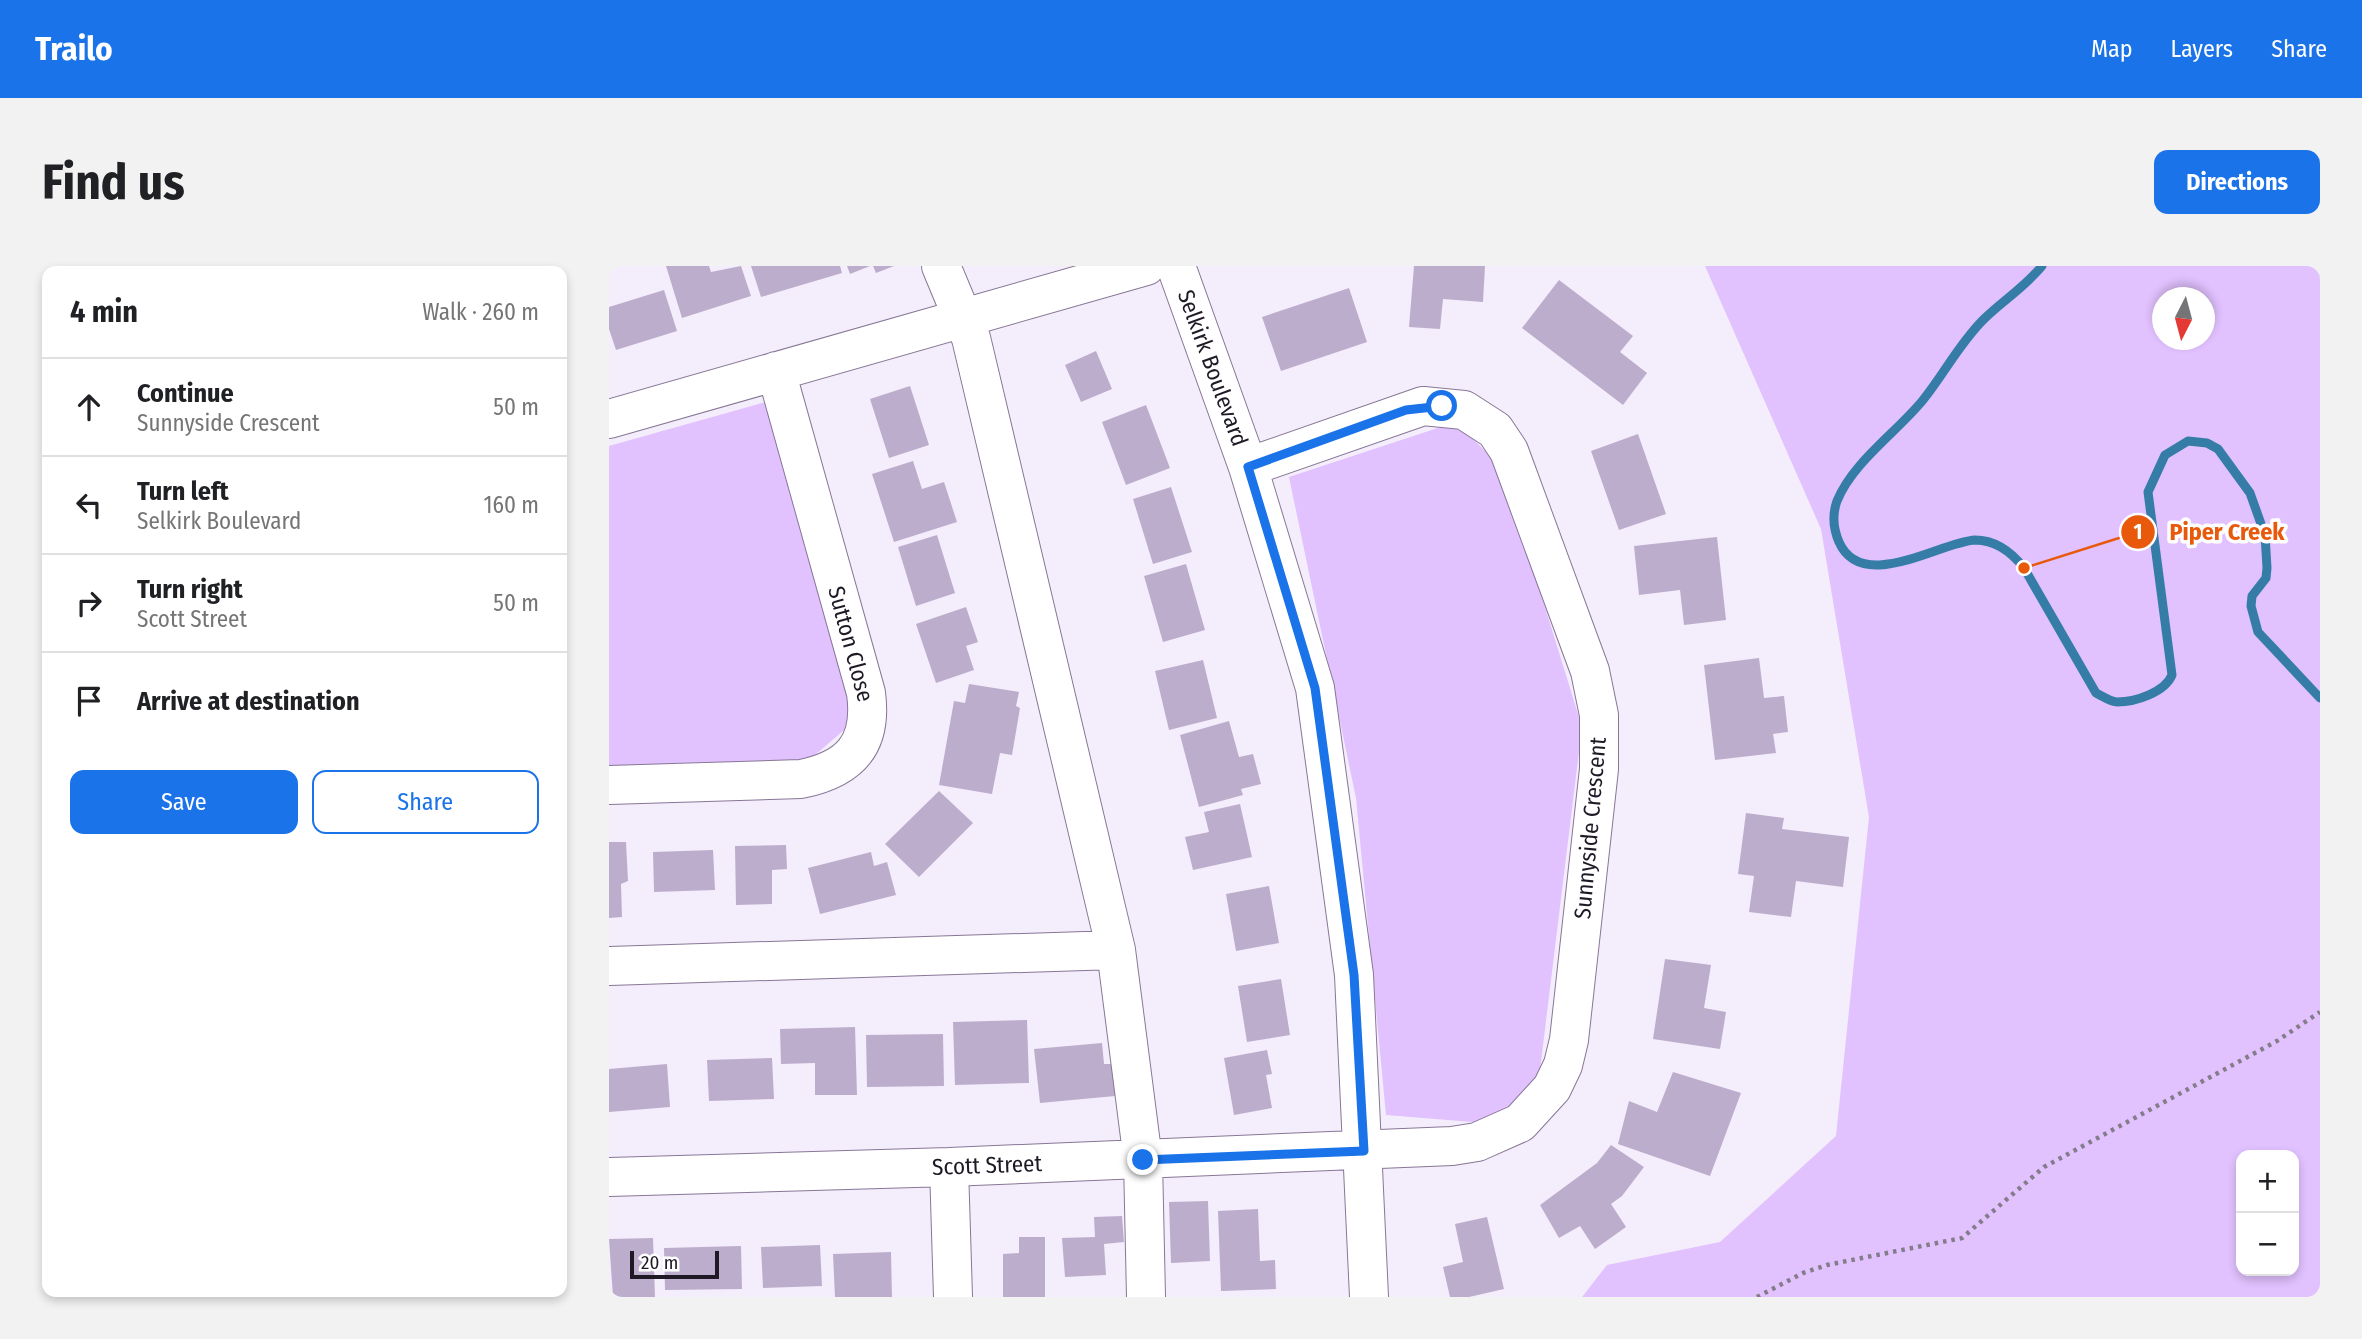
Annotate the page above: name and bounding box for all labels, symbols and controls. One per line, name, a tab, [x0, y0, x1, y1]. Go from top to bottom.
text: Trailo	[35, 29, 113, 69]
text: Map	[2091, 35, 2133, 63]
text: Layers	[2171, 35, 2233, 63]
text: Share	[2271, 35, 2327, 63]
button: Directions	[2154, 150, 2320, 214]
text: Find us	[42, 153, 185, 212]
street label: Selkirk Boulevard	[1172, 286, 1254, 450]
north arrow	[2152, 287, 2215, 350]
text: 4 min	[70, 294, 138, 330]
text: Walk · 260 m	[422, 298, 539, 326]
text: Continue	[137, 378, 234, 409]
icon: ahead	[70, 388, 108, 426]
route start	[1426, 390, 1457, 421]
text: 50 m	[493, 393, 539, 421]
text: Sunnyside Crescent	[137, 409, 320, 437]
text: Turn left	[137, 476, 229, 507]
icon: left	[70, 486, 108, 524]
text: 160 m	[484, 491, 539, 519]
text: Selkirk Boulevard	[137, 507, 301, 535]
callout: Piper Creek	[2120, 509, 2299, 554]
text: Piper Creek	[2169, 518, 2285, 546]
text: 1	[2134, 519, 2142, 545]
text: Turn right	[137, 574, 243, 605]
street label: Sutton Close	[822, 583, 880, 705]
icon: right	[70, 584, 108, 622]
text: 50 m	[493, 589, 539, 617]
text: Scott Street	[137, 605, 247, 633]
icon: arrive	[70, 682, 108, 720]
text: Arrive at destination	[137, 686, 360, 717]
street label: Sunnyside Crescent	[1568, 735, 1612, 920]
button: Save	[70, 770, 298, 834]
button: Share	[312, 770, 539, 834]
route end	[1127, 1144, 1158, 1175]
street label: Scott Street	[932, 1149, 1043, 1181]
map controls	[2236, 1150, 2299, 1276]
button: +	[2236, 1150, 2299, 1213]
button: −	[2236, 1213, 2299, 1276]
scale bar	[630, 1248, 719, 1280]
text: 20 m	[641, 1251, 678, 1274]

